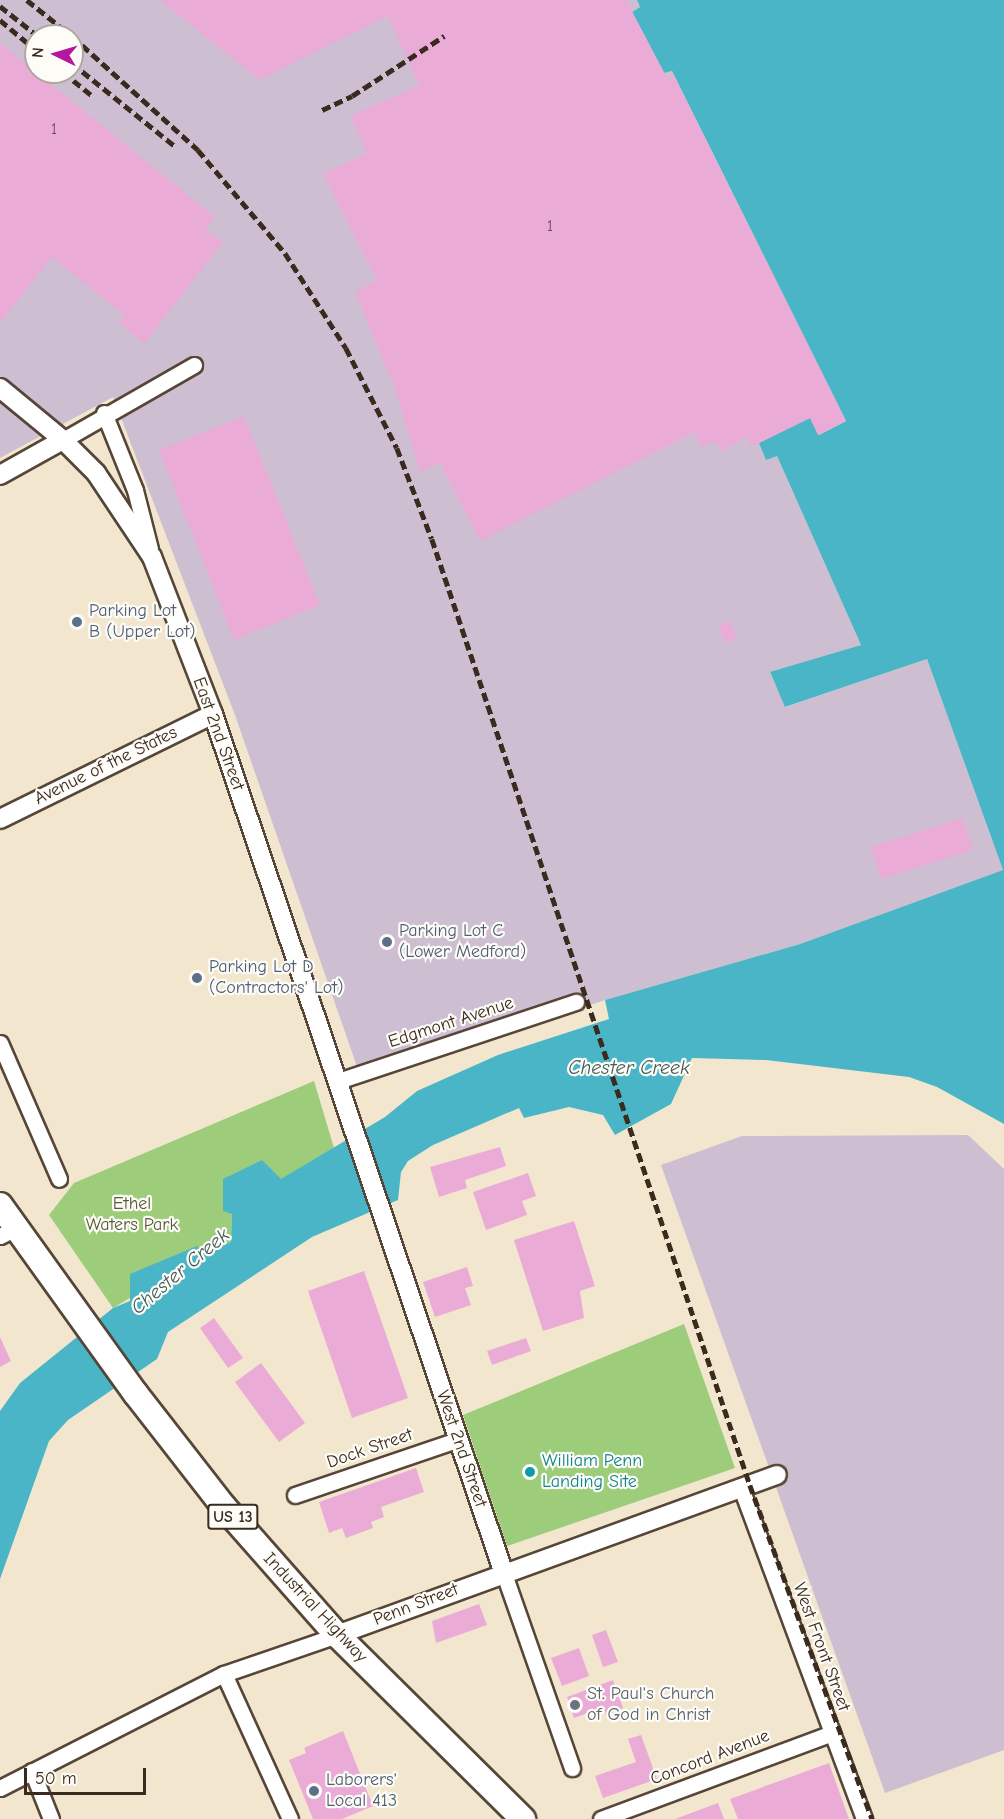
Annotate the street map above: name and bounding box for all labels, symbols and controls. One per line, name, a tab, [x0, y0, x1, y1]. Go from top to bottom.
north arrow	[24, 24, 84, 84]
text: N	[29, 47, 47, 59]
house number: 1	[51, 121, 57, 139]
house number: 1	[547, 218, 553, 236]
place label: Parking Lot B (Upper Lot)	[89, 601, 196, 644]
marker: Parking Lot B (Upper Lot)	[70, 615, 84, 629]
street label: East 2nd Street	[188, 674, 248, 794]
street label: Avenue of the States	[31, 722, 181, 810]
place label: Parking Lot C (Lower Medford)	[399, 921, 526, 964]
marker: Parking Lot C (Lower Medford)	[380, 935, 394, 949]
place label: Parking Lot D (Contractors' Lot)	[209, 957, 343, 1000]
marker: Parking Lot D (Contractors' Lot)	[190, 971, 204, 985]
street label: Edgmont Avenue	[386, 993, 516, 1053]
water label: Chester Creek	[568, 1055, 690, 1079]
park label: Ethel Waters Park	[86, 1194, 178, 1236]
water label: Chester Creek	[126, 1223, 234, 1319]
street label: West 2nd Street	[431, 1388, 491, 1510]
street label: Dock Street	[324, 1424, 416, 1474]
place label: William Penn Landing Site	[542, 1451, 642, 1494]
marker: William Penn Landing Site	[523, 1465, 537, 1479]
road number: US 13	[206, 1504, 260, 1530]
street label: Industrial Highway	[258, 1548, 372, 1668]
street label: Penn Street	[370, 1579, 462, 1631]
street label: West Front Street	[788, 1580, 854, 1714]
place label: St. Paul's Church of God in Christ	[587, 1684, 714, 1726]
marker: St. Paul's Church of God in Christ	[568, 1698, 582, 1712]
street label: Concord Avenue	[647, 1725, 773, 1791]
scale bar	[27, 1756, 148, 1794]
text: 50 m	[35, 1768, 77, 1789]
place label: Laborers' Local 413	[326, 1770, 397, 1812]
marker: Laborers' Local 413	[307, 1784, 321, 1798]

